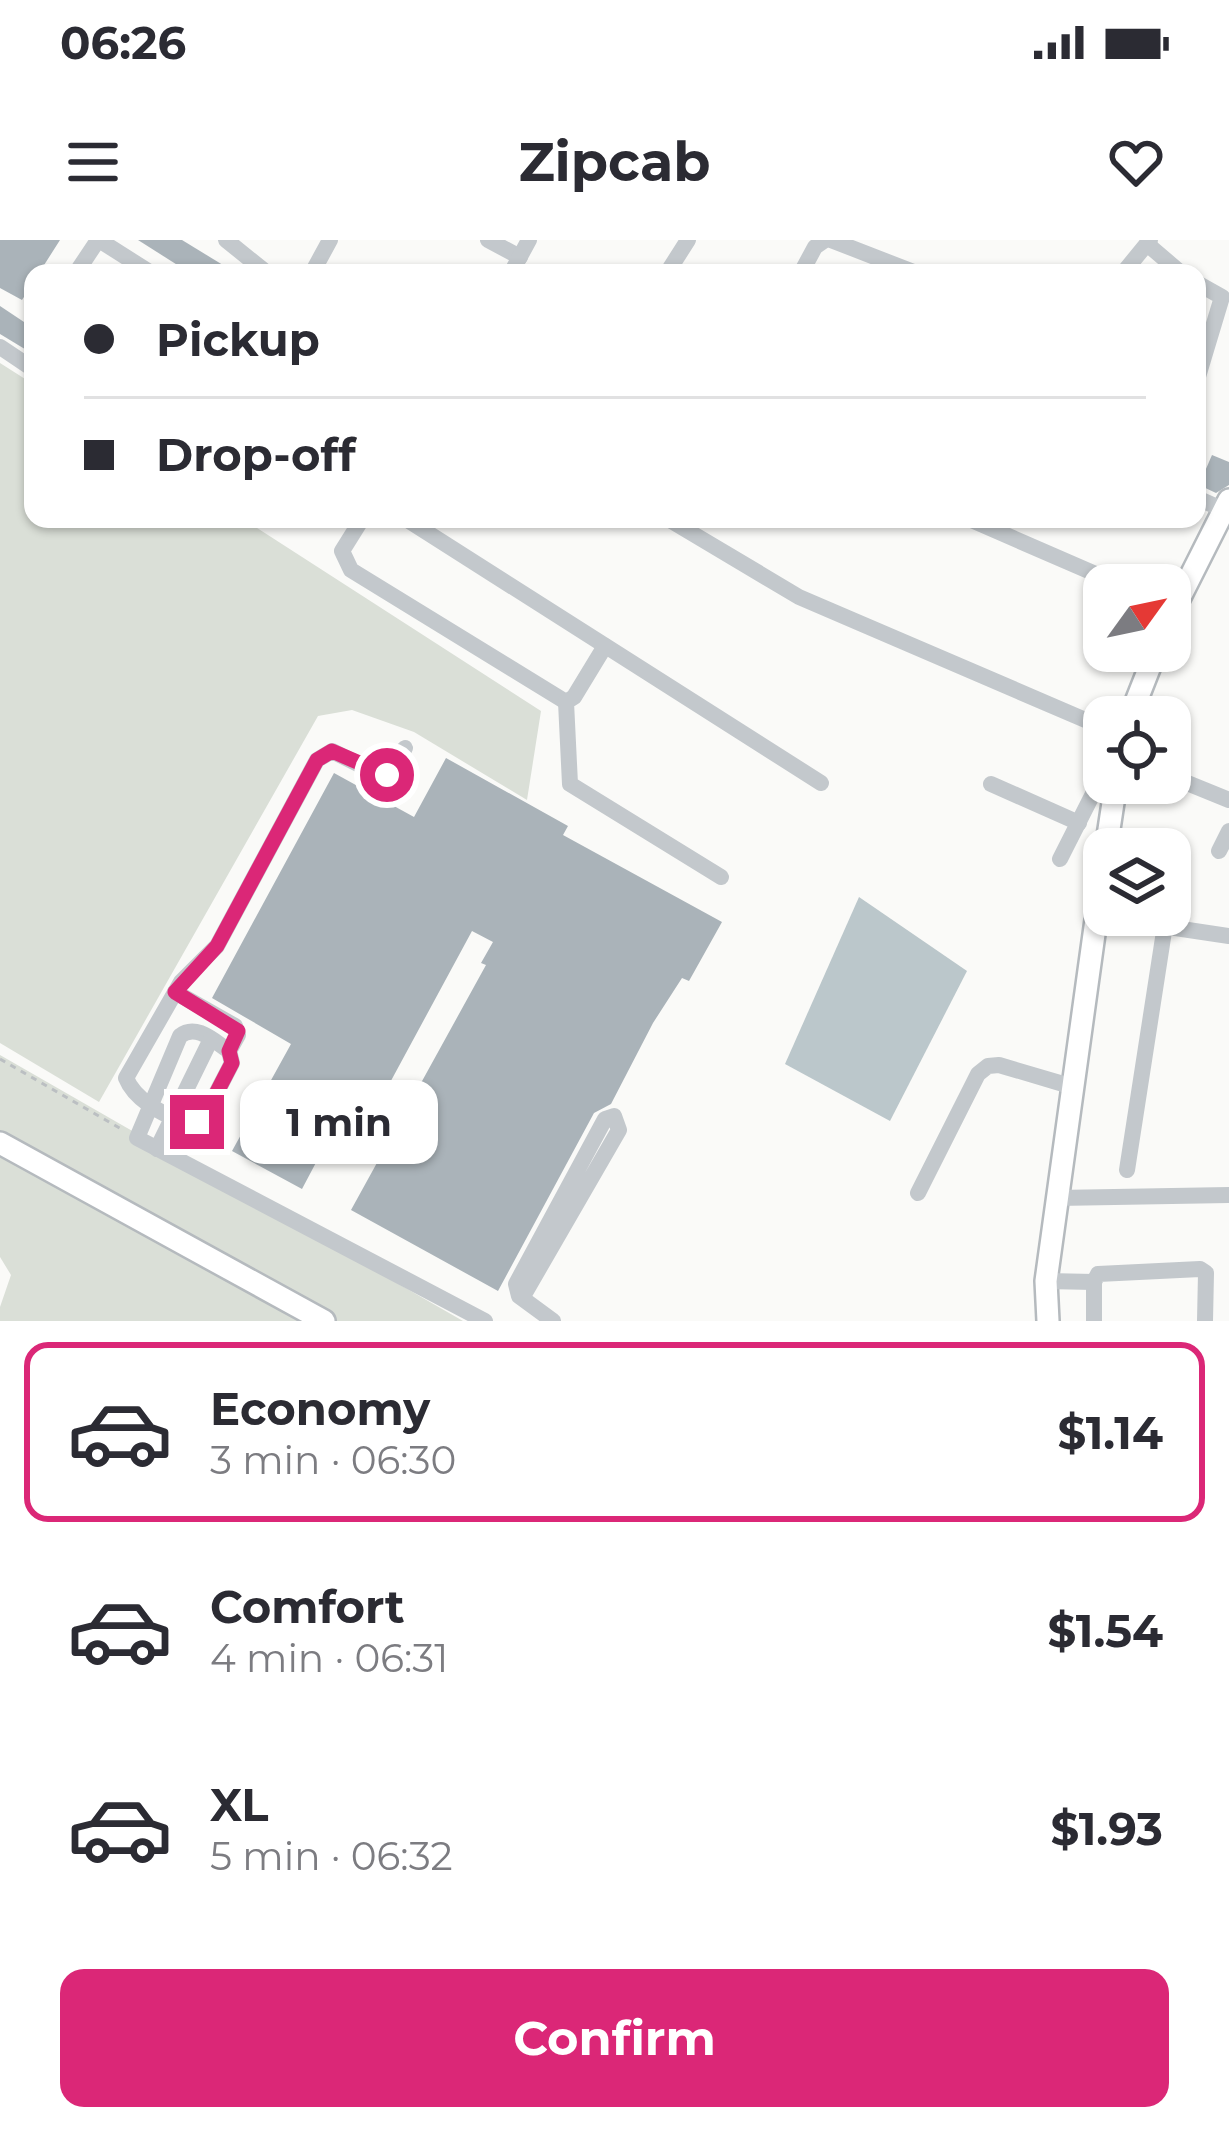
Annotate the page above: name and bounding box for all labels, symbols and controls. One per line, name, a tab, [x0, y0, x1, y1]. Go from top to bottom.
text: 06:26	[60, 15, 186, 70]
icon: menu	[60, 129, 126, 195]
text: Zipcab	[518, 129, 711, 195]
icon: heart	[1103, 129, 1169, 195]
text: Pickup	[156, 312, 320, 367]
text: Drop-off	[156, 427, 356, 482]
north arrow	[1083, 564, 1191, 672]
map controls	[1083, 564, 1191, 936]
button: locate	[1083, 696, 1191, 804]
route start	[360, 748, 414, 802]
button: layers	[1083, 828, 1191, 936]
callout: 1 min	[239, 1080, 437, 1164]
route end	[170, 1095, 224, 1149]
text: 1 min	[286, 1098, 392, 1146]
icon: car	[66, 1378, 174, 1486]
text: Economy	[210, 1381, 430, 1436]
text: $1.14	[1057, 1405, 1163, 1460]
text: 3 min · 06:30	[210, 1436, 456, 1484]
icon: car	[66, 1576, 174, 1684]
text: Comfort	[210, 1579, 405, 1634]
text: $1.54	[1048, 1603, 1163, 1658]
text: 4 min · 06:31	[210, 1634, 448, 1682]
icon: car	[66, 1774, 174, 1882]
text: XL	[210, 1777, 268, 1832]
text: $1.93	[1050, 1801, 1163, 1856]
text: 5 min · 06:32	[210, 1832, 453, 1880]
button: Confirm	[60, 1969, 1169, 2107]

